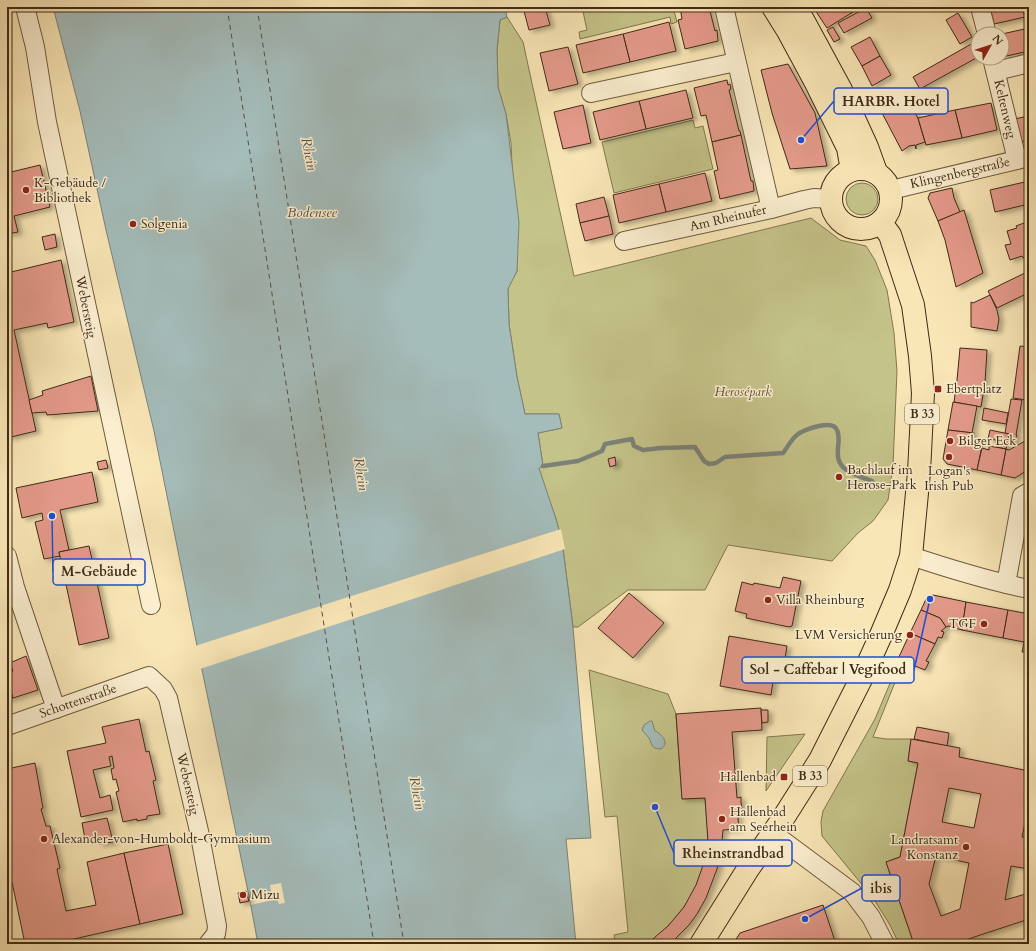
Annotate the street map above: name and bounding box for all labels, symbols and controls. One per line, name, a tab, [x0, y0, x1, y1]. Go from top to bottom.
north arrow	[970, 26, 1010, 66]
text: N	[989, 32, 1007, 49]
street label: Keltenweg	[989, 78, 1021, 141]
callout: HARBR. Hotel	[834, 88, 948, 114]
text: HARBR. Hotel	[842, 92, 940, 111]
water label: Rhein	[296, 136, 322, 172]
street label: Klingenbergstraße	[908, 153, 1012, 193]
place label: K-Gebäude / Bibliothek	[34, 174, 107, 207]
marker: K-Gebäude / Bibliothek	[21, 185, 31, 195]
street label: Am Rheinufer	[688, 200, 769, 236]
water label: Bodensee	[287, 203, 338, 222]
place label: Solgenia	[141, 215, 188, 233]
marker: Solgenia	[128, 219, 138, 229]
street label: Webersteig	[71, 273, 101, 340]
place label: Ebertplatz	[946, 380, 1002, 398]
park label: Herosépark	[714, 383, 772, 401]
marker: Ebertplatz	[933, 384, 943, 394]
road number: B 33	[905, 404, 939, 424]
place label: Bilger Eck	[958, 432, 1016, 450]
marker: Bilger Eck	[945, 436, 955, 446]
marker: Logan's Irish Pub	[944, 452, 954, 462]
water label: Rhein	[349, 456, 373, 492]
place label: Bachlauf im Herose-Park	[847, 461, 917, 494]
place label: Logan's Irish Pub	[924, 462, 974, 495]
marker: Bachlauf im Herose-Park	[834, 472, 844, 482]
callout: M-Gebäude	[53, 559, 145, 585]
text: M-Gebäude	[61, 562, 137, 581]
place label: Villa Rheinburg	[776, 591, 865, 609]
marker: Villa Rheinburg	[763, 595, 773, 605]
place label: TGF	[949, 615, 976, 633]
marker: TGF	[979, 619, 989, 629]
place label: LVM Versicherung	[795, 626, 903, 644]
marker: LVM Versicherung	[905, 630, 915, 640]
callout: Sol - Caffebar | Vegifood	[742, 657, 914, 683]
text: Sol - Caffebar | Vegifood	[750, 660, 906, 679]
street label: Schottenstraße	[37, 679, 119, 723]
street label: Webersteig	[172, 750, 204, 818]
road number: B 33	[793, 766, 827, 786]
place label: Hallenbad	[720, 768, 776, 786]
marker: Hallenbad	[779, 772, 789, 782]
water label: Rhein	[405, 775, 430, 811]
place label: Hallenbad am Seerhein	[730, 803, 798, 836]
marker: Hallenbad am Seerhein	[717, 814, 727, 824]
place label: Alexander-von-Humboldt-Gymnasium	[52, 830, 271, 848]
place label: Landratsamt Konstanz	[891, 831, 958, 864]
marker: Alexander-von-Humboldt-Gymnasium	[39, 834, 49, 844]
callout: Rheinstrandbad	[674, 840, 792, 866]
marker: Landratsamt Konstanz	[961, 842, 971, 852]
text: Rheinstrandbad	[682, 844, 784, 863]
callout: ibis	[862, 875, 900, 901]
text: ibis	[870, 879, 892, 898]
place label: Mizu	[251, 886, 280, 904]
marker: Mizu	[238, 890, 248, 900]

